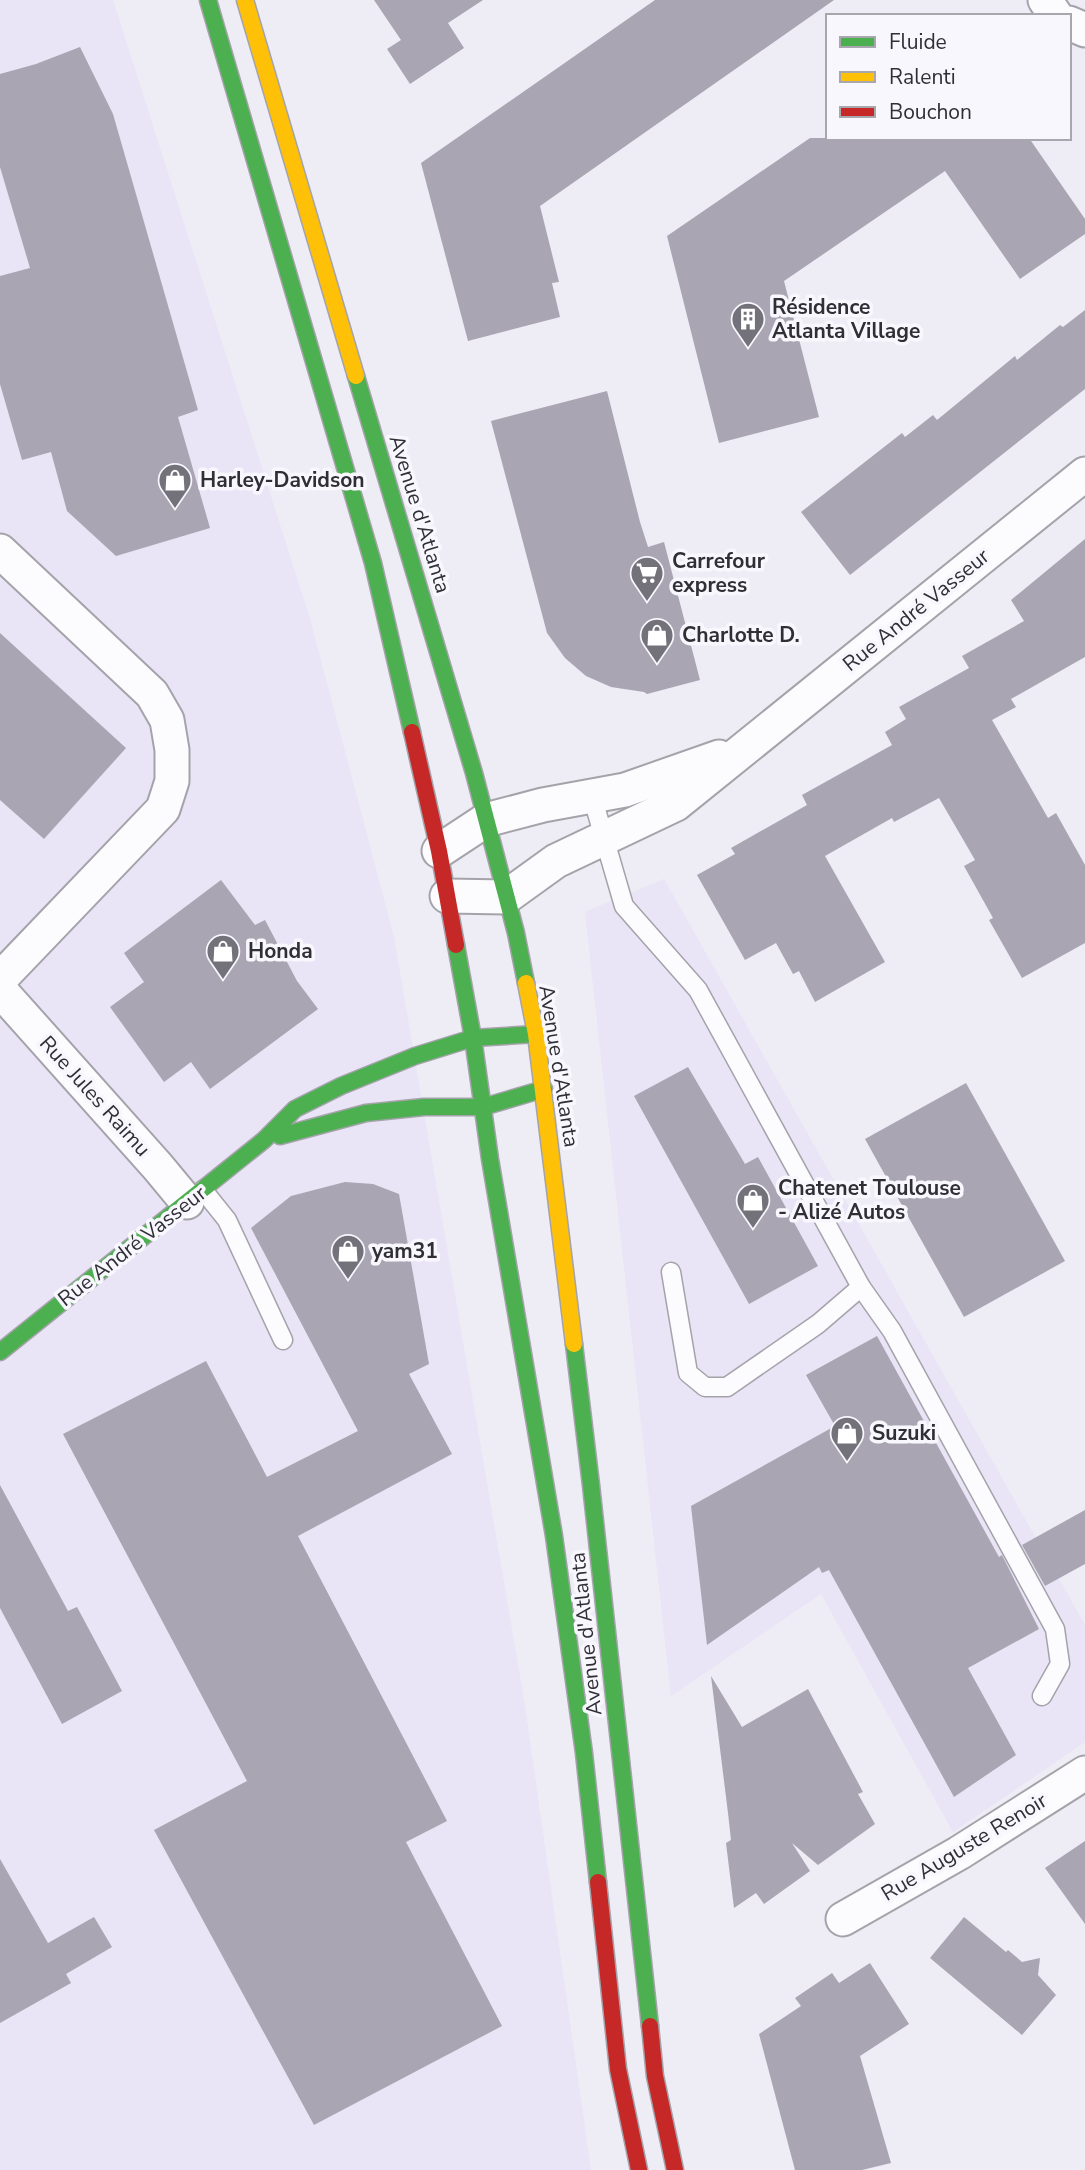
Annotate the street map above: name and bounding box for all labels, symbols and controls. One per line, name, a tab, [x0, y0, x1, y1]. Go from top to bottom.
legend	[826, 14, 1071, 140]
text: Fluide	[889, 28, 947, 56]
text: Ralenti	[889, 63, 956, 91]
text: Bouchon	[889, 98, 972, 126]
place label: Résidence Atlanta Village	[772, 293, 920, 345]
building icon: Résidence Atlanta Village	[729, 300, 767, 349]
street label: Avenue d'Atlanta	[383, 432, 457, 596]
shop icon: Harley-Davidson	[156, 461, 194, 510]
place label: Harley-Davidson	[200, 466, 365, 494]
street label: Rue André Vasseur	[837, 542, 995, 678]
place label: Carrefour express	[672, 547, 766, 599]
supermarket icon: Carrefour express	[628, 554, 666, 603]
shop icon: Charlotte D.	[638, 616, 676, 665]
place label: Charlotte D.	[682, 621, 800, 649]
shop icon: Honda	[204, 932, 242, 981]
place label: Honda	[248, 937, 313, 965]
street label: Avenue d'Atlanta	[532, 983, 586, 1149]
street label: Rue Jules Raimu	[33, 1030, 157, 1162]
place label: Chatenet Toulouse - Alizé Autos	[778, 1174, 961, 1226]
street label: Rue André Vasseur	[52, 1179, 212, 1313]
shop icon: Chatenet Toulouse - Alizé Autos	[734, 1181, 772, 1230]
shop icon: yam31	[329, 1232, 367, 1281]
place label: yam31	[371, 1237, 438, 1265]
shop icon: Suzuki	[828, 1414, 866, 1463]
place label: Suzuki	[872, 1419, 936, 1447]
street label: Avenue d'Atlanta	[564, 1551, 608, 1717]
street label: Rue Auguste Renoir	[876, 1786, 1052, 1908]

